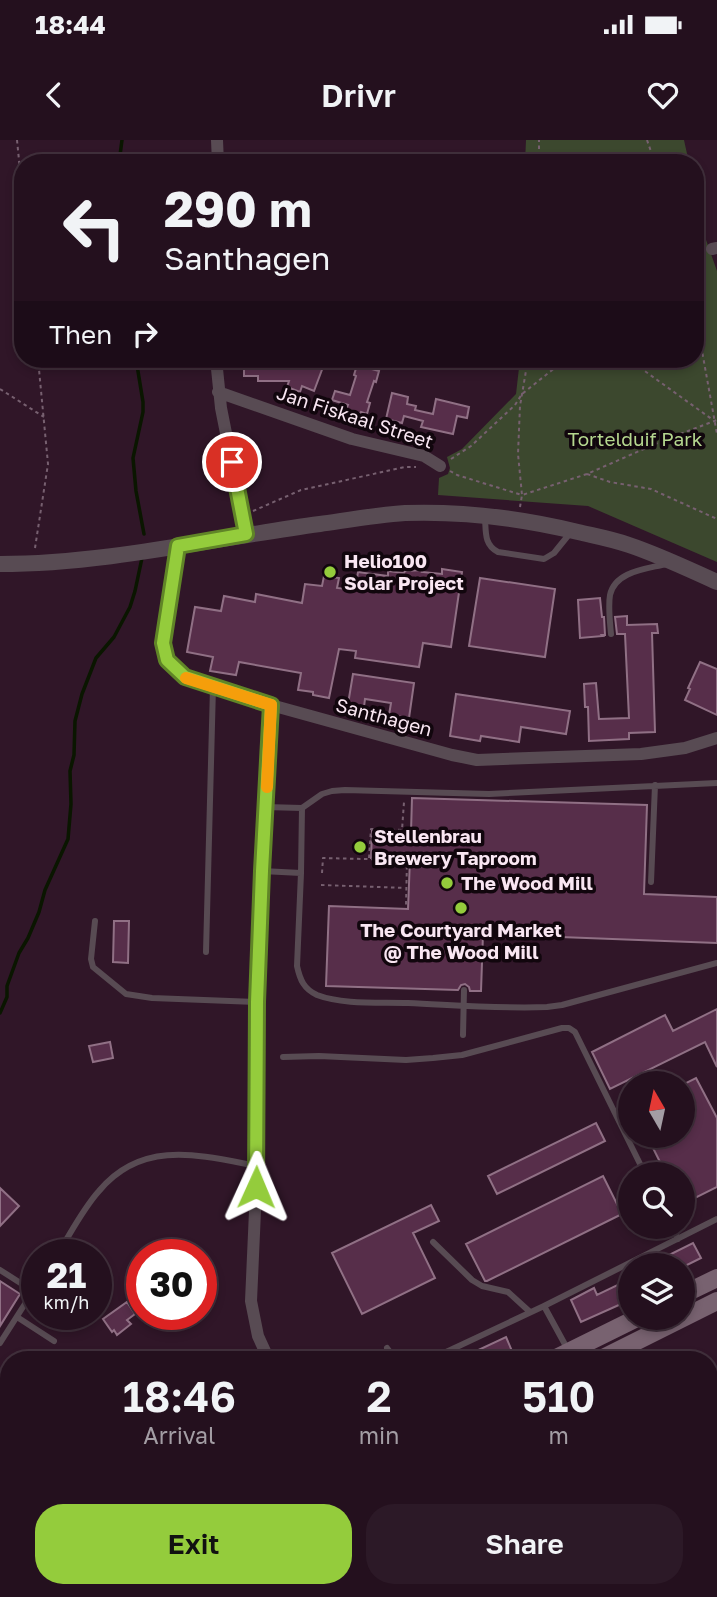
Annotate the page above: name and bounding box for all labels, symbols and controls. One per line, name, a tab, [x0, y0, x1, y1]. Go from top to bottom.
text: 18:44	[35, 9, 106, 40]
icon: back	[35, 76, 73, 114]
text: Drivr	[321, 76, 396, 114]
icon: heart	[644, 76, 682, 114]
text: 290 m	[164, 179, 312, 238]
icon: left	[49, 182, 140, 273]
text: Santhagen	[164, 239, 330, 277]
icon: right	[126, 315, 164, 353]
text: Then	[49, 319, 112, 350]
street label: Jan Fiskaal Street	[274, 380, 436, 453]
park label: Tortelduif Park	[568, 427, 703, 450]
pin	[202, 432, 262, 492]
icon: arrive	[213, 443, 251, 481]
place label: Helio100 Solar Project	[344, 549, 464, 594]
marker: Helio100 Solar Project	[322, 564, 338, 580]
street label: Santhagen	[333, 693, 435, 740]
place label: Stellenbrau Brewery Taproom	[374, 824, 537, 869]
marker: Stellenbrau Brewery Taproom	[352, 839, 368, 855]
place label: The Wood Mill	[461, 871, 593, 894]
marker: The Wood Mill	[439, 875, 455, 891]
marker: The Courtyard Market @ The Wood Mill	[453, 900, 469, 916]
place label: The Courtyard Market @ The Wood Mill	[360, 918, 562, 963]
north arrow	[618, 1071, 695, 1148]
map controls	[618, 1071, 695, 1330]
position arrow	[219, 1150, 293, 1224]
button: search	[618, 1162, 695, 1239]
speed limit sign: 30	[126, 1239, 217, 1330]
button: layers	[618, 1253, 695, 1330]
text: 21	[47, 1254, 86, 1296]
text: km/h	[44, 1291, 89, 1313]
text: 18:46	[123, 1371, 236, 1421]
text: 2	[366, 1371, 392, 1421]
text: 510	[522, 1371, 595, 1421]
text: Arrival	[143, 1421, 215, 1449]
text: min	[359, 1421, 399, 1449]
text: m	[548, 1421, 569, 1449]
button: Exit	[35, 1504, 352, 1584]
button: Share	[366, 1504, 683, 1584]

